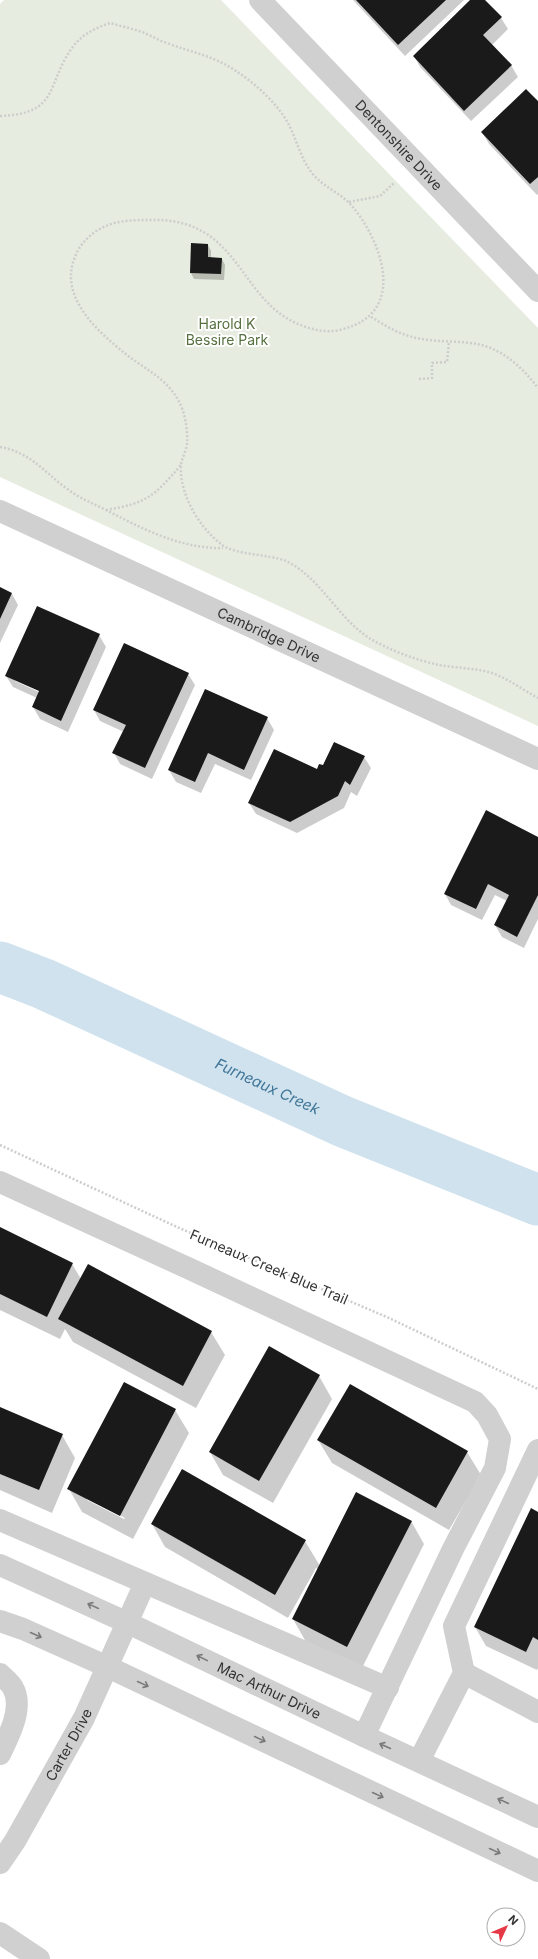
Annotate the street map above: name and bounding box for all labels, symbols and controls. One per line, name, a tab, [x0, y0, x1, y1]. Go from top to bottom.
street label: Dentonshire Drive	[352, 96, 446, 194]
park label: Harold K Bessire Park	[186, 315, 269, 348]
street label: Cambridge Drive	[215, 603, 323, 666]
water label: Furneaux Creek	[212, 1054, 324, 1119]
street label: Furneaux Creek Blue Trail	[188, 1225, 351, 1308]
one-way arrow	[87, 1602, 99, 1609]
one-way arrow	[30, 1632, 42, 1639]
one-way arrow	[197, 1654, 209, 1661]
street label: Mac Arthur Drive	[215, 1658, 324, 1722]
one-way arrow	[137, 1681, 149, 1688]
street label: Carter Drive	[42, 1706, 95, 1784]
one-way arrow	[254, 1736, 266, 1743]
one-way arrow	[379, 1742, 391, 1749]
one-way arrow	[372, 1792, 384, 1799]
one-way arrow	[497, 1797, 509, 1804]
one-way arrow	[489, 1848, 501, 1855]
north arrow	[486, 1907, 526, 1947]
text: N	[505, 1912, 521, 1928]

